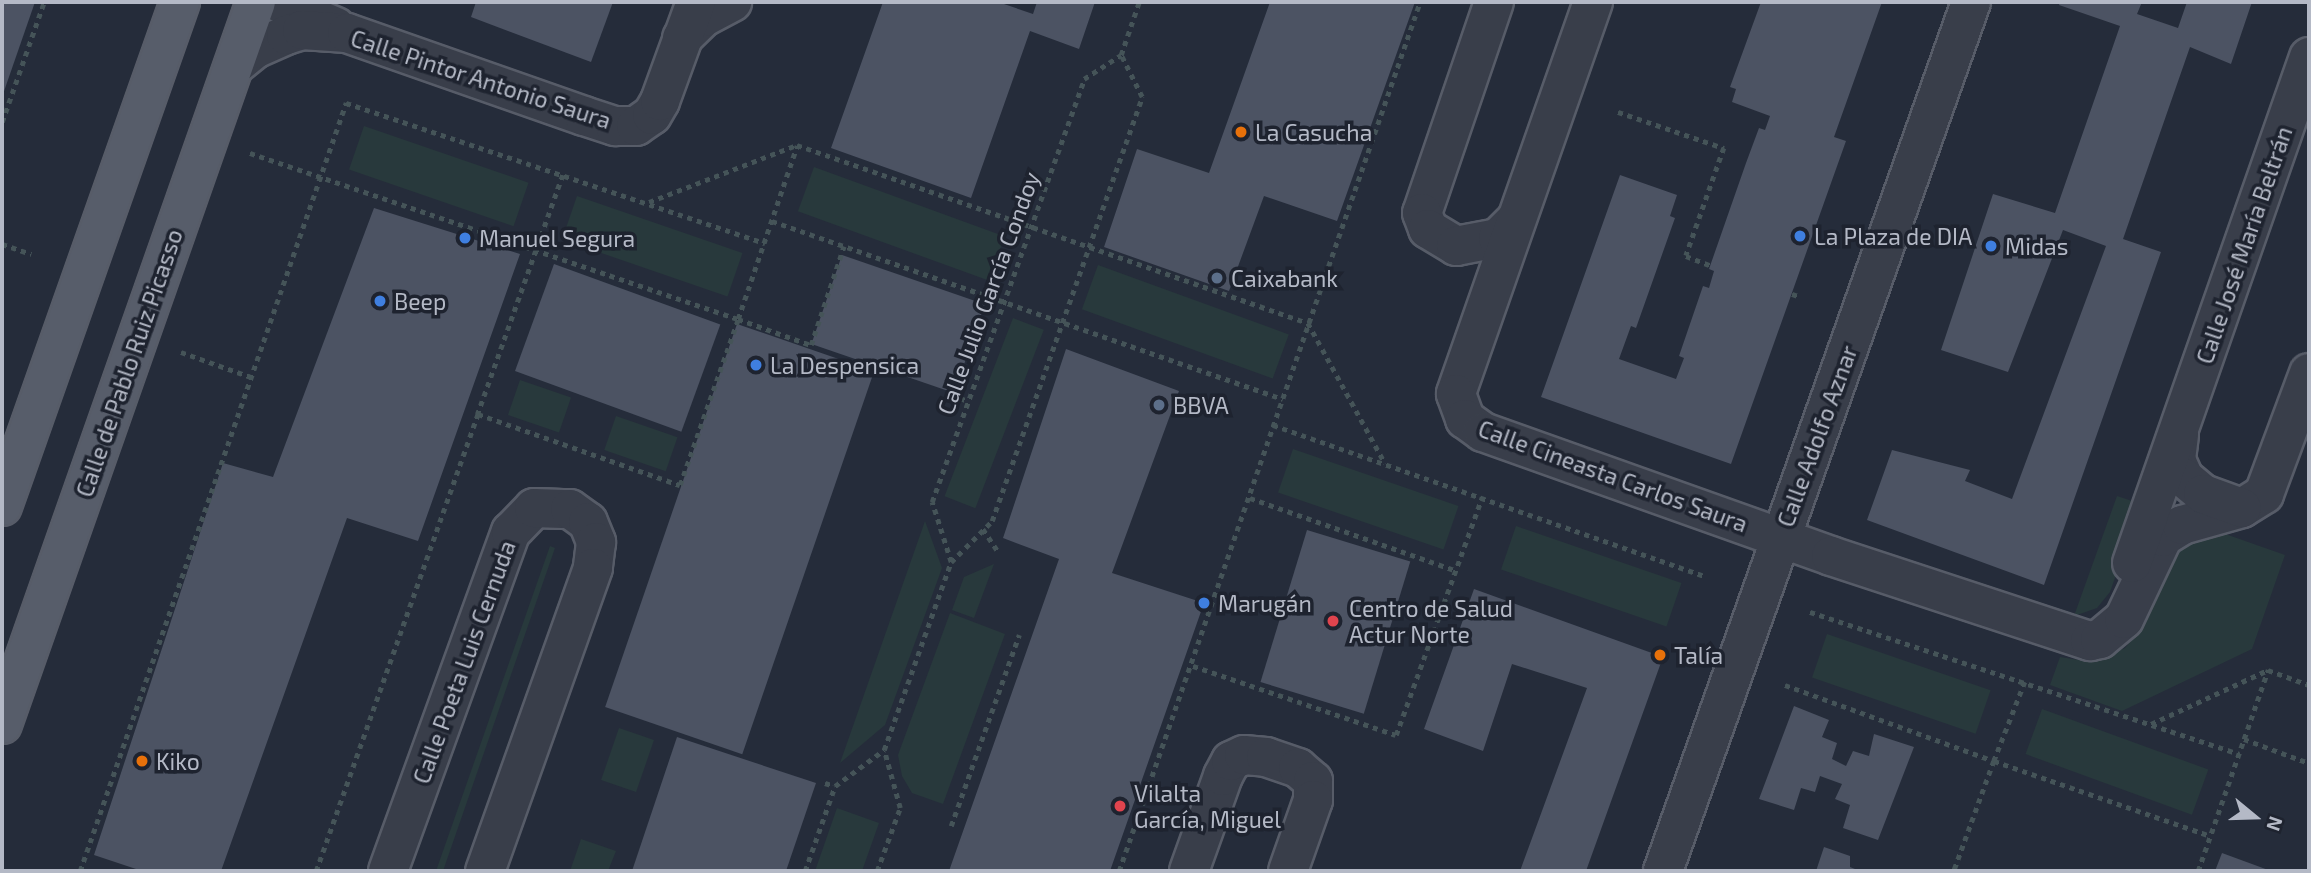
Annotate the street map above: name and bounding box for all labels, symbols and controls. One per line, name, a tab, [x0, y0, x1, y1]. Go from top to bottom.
street label: Calle Pintor Antonio Saura	[347, 24, 615, 134]
place label: La Casucha	[1255, 118, 1372, 146]
street label: Calle José María Beltrán	[2190, 122, 2298, 368]
marker: La Casucha	[1233, 124, 1249, 140]
street label: Calle Julio García Condoy	[931, 167, 1045, 419]
place label: La Plaza de DIA	[1814, 222, 1972, 250]
place label: Manuel Segura	[479, 224, 636, 252]
street label: Calle de Pablo Ruiz Picasso	[70, 226, 188, 500]
marker: La Plaza de DIA	[1792, 228, 1808, 244]
marker: Manuel Segura	[457, 230, 473, 246]
place label: Midas	[2005, 232, 2068, 260]
marker: Midas	[1983, 238, 1999, 254]
place label: Caixabank	[1231, 264, 1338, 292]
marker: Caixabank	[1209, 270, 1225, 286]
place label: Beep	[394, 287, 446, 315]
marker: Beep	[372, 293, 388, 309]
street label: Calle Adolfo Aznar	[1771, 341, 1863, 531]
place label: La Despensica	[770, 351, 919, 379]
marker: La Despensica	[748, 357, 764, 373]
place label: BBVA	[1173, 391, 1229, 419]
marker: BBVA	[1151, 397, 1167, 413]
street label: Calle Cineasta Carlos Saura	[1475, 414, 1751, 538]
street label: Calle Poeta Luis Cernuda	[407, 537, 521, 787]
place label: Marugán	[1218, 589, 1312, 617]
place label: Centro de Salud Actur Norte	[1349, 594, 1513, 648]
marker: Marugán	[1196, 595, 1212, 611]
marker: Centro de Salud Actur Norte	[1323, 611, 1343, 631]
place label: Talía	[1674, 641, 1723, 669]
marker: Talía	[1652, 647, 1668, 663]
place label: Kiko	[156, 747, 200, 775]
marker: Kiko	[134, 753, 150, 769]
place label: Vilalta García, Miguel	[1134, 779, 1281, 833]
north arrow	[2220, 782, 2290, 852]
marker: Vilalta García, Miguel	[1112, 798, 1128, 814]
text: N	[2262, 814, 2288, 834]

